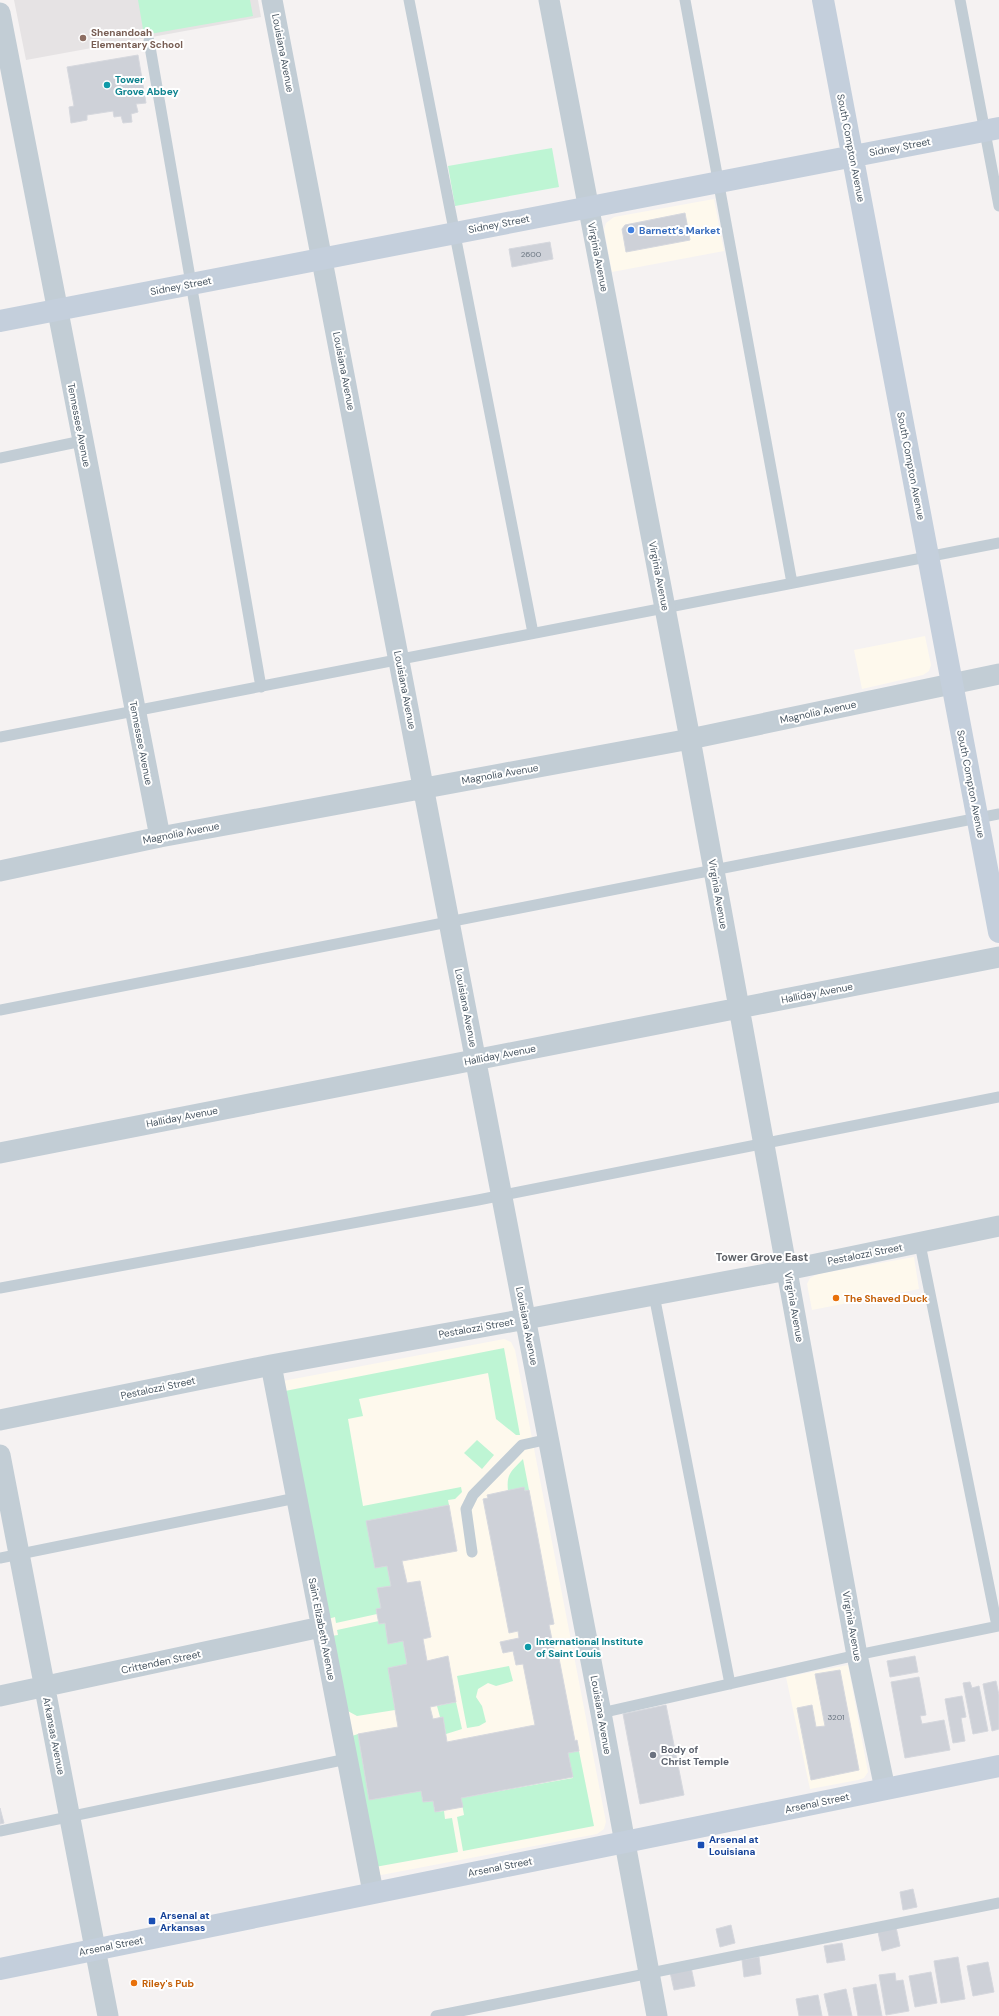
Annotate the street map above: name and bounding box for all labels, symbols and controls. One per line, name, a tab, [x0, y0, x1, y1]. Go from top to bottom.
street label: Louisiana Avenue	[269, 13, 297, 94]
place label: Shenandoah Elementary School	[91, 26, 183, 51]
marker: Shenandoah Elementary School	[78, 33, 88, 43]
place label: Tower Grove Abbey	[115, 73, 178, 98]
marker: Tower Grove Abbey	[102, 80, 112, 90]
street label: South Compton Avenue	[834, 93, 868, 204]
street label: Sidney Street	[868, 135, 932, 159]
street label: Sidney Street	[467, 212, 531, 236]
street label: Virginia Avenue	[585, 221, 611, 293]
place label: Barnett’s Market	[639, 224, 720, 237]
marker: Barnett’s Market	[626, 225, 636, 235]
house number: 2600	[521, 249, 542, 259]
street label: Sidney Street	[149, 274, 213, 298]
street label: Louisiana Avenue	[330, 331, 358, 412]
street label: Tennessee Avenue	[64, 382, 94, 469]
street label: South Compton Avenue	[894, 411, 928, 522]
street label: Virginia Avenue	[646, 540, 672, 612]
street label: Louisiana Avenue	[391, 650, 419, 731]
street label: Magnolia Avenue	[779, 697, 858, 726]
street label: Tennessee Avenue	[126, 700, 156, 787]
street label: South Compton Avenue	[954, 729, 988, 840]
street label: Magnolia Avenue	[461, 761, 540, 787]
street label: Magnolia Avenue	[142, 819, 221, 847]
street label: Virginia Avenue	[705, 858, 731, 930]
street label: Louisiana Avenue	[452, 968, 480, 1049]
street label: Halliday Avenue	[780, 980, 854, 1006]
street label: Halliday Avenue	[463, 1042, 537, 1068]
street label: Halliday Avenue	[145, 1104, 219, 1130]
street label: Pestalozzi Street	[826, 1240, 904, 1268]
district label: Tower Grove East	[716, 1250, 808, 1264]
street label: Virginia Avenue	[781, 1271, 807, 1343]
street label: Louisiana Avenue	[513, 1286, 541, 1367]
place label: The Shaved Duck	[844, 1292, 928, 1305]
marker: The Shaved Duck	[831, 1293, 841, 1303]
street label: Pestalozzi Street	[437, 1315, 515, 1341]
street label: Pestalozzi Street	[119, 1374, 197, 1402]
street label: Saint Elizabeth Avenue	[306, 1577, 338, 1682]
street label: Virginia Avenue	[839, 1590, 865, 1662]
place label: International Institute of Saint Louis	[536, 1635, 643, 1660]
marker: International Institute of Saint Louis	[523, 1642, 533, 1652]
street label: Crittenden Street	[120, 1647, 202, 1677]
street label: Louisiana Avenue	[588, 1675, 614, 1756]
street label: Arkansas Avenue	[40, 1696, 68, 1776]
house number: 3201	[827, 1712, 845, 1722]
place label: Body of Christ Temple	[661, 1743, 729, 1768]
marker: Body of Christ Temple	[648, 1750, 658, 1760]
street label: Arsenal Street	[784, 1790, 850, 1816]
place label: Arsenal at Louisiana	[709, 1833, 759, 1858]
marker: Arsenal at Louisiana	[696, 1840, 706, 1850]
street label: Arsenal Street	[467, 1854, 533, 1880]
place label: Arsenal at Arkansas	[160, 1909, 210, 1934]
marker: Arsenal at Arkansas	[147, 1916, 157, 1926]
street label: Arsenal Street	[78, 1933, 144, 1959]
place label: Riley's Pub	[142, 1977, 194, 1990]
marker: Riley's Pub	[129, 1978, 139, 1988]

